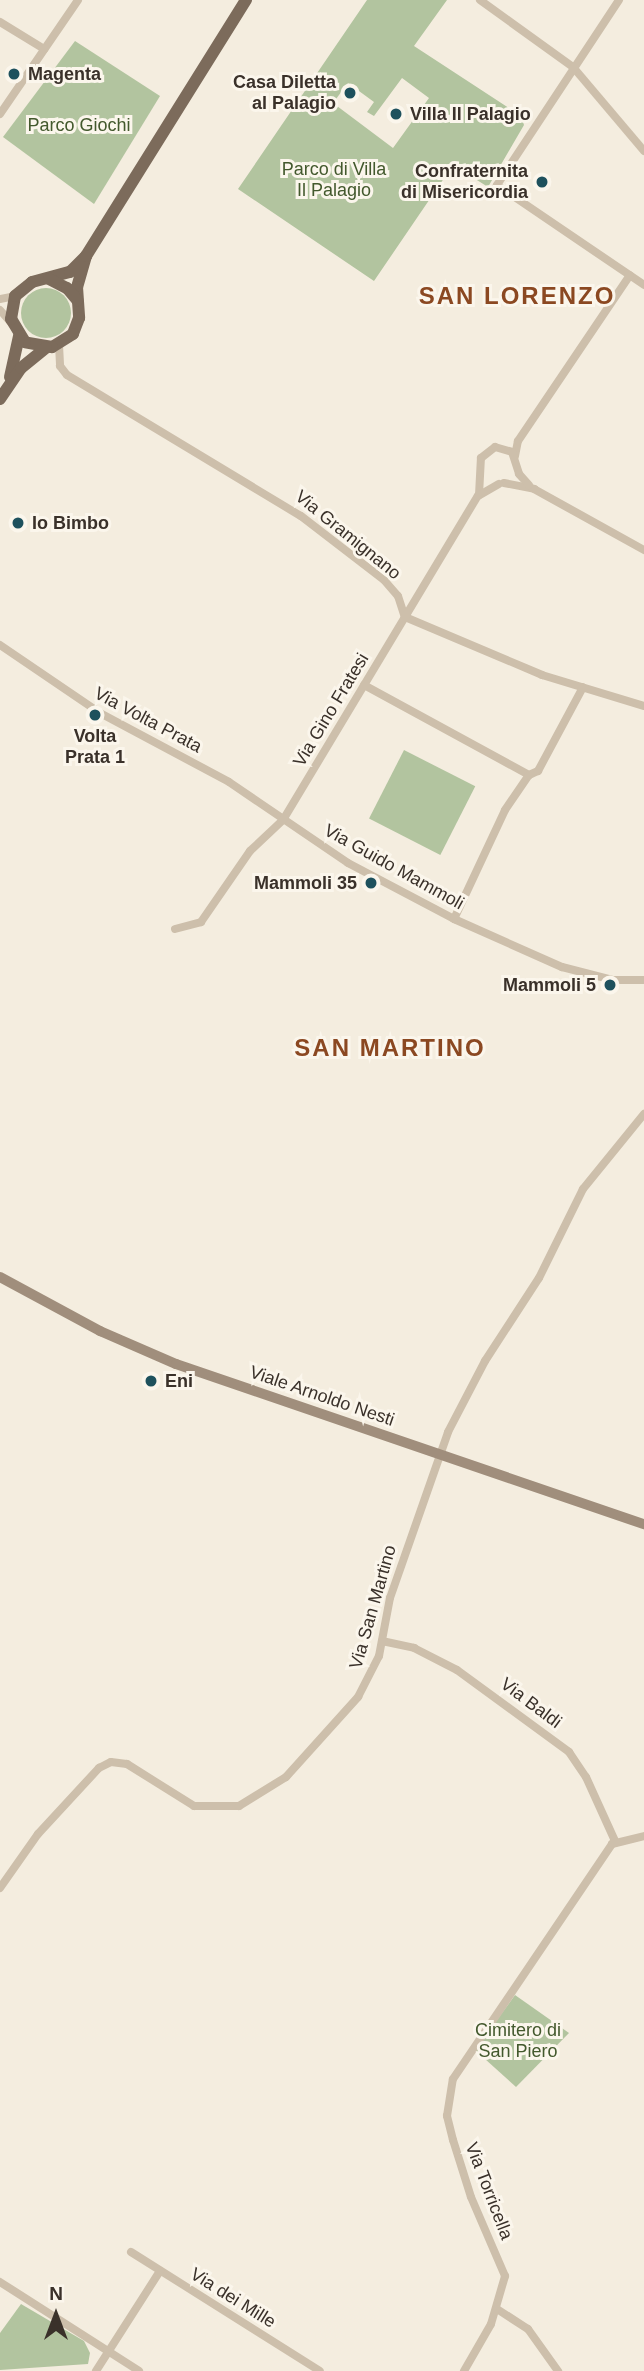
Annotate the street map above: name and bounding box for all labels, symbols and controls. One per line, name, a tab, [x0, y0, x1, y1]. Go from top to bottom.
place label: Magenta	[28, 63, 101, 85]
marker: Magenta	[6, 66, 22, 82]
place label: Casa Diletta al Palagio	[233, 72, 336, 114]
marker: Casa Diletta al Palagio	[342, 85, 358, 101]
place label: Villa Il Palagio	[410, 103, 531, 125]
marker: Villa Il Palagio	[388, 106, 404, 122]
park label: Parco Giochi	[27, 114, 131, 136]
park label: Parco di Villa Il Palagio	[282, 159, 386, 202]
place label: Confraternita di Misericordia	[401, 161, 528, 204]
marker: Confraternita di Misericordia	[534, 174, 550, 190]
district label: SAN LORENZO	[420, 282, 614, 310]
street label: Via Gramignano	[291, 486, 405, 584]
place label: Io Bimbo	[32, 512, 109, 534]
marker: Io Bimbo	[10, 515, 26, 531]
street label: Via Gino Fratesi	[289, 649, 373, 771]
street label: Via Volta Prata	[91, 683, 205, 757]
marker: Volta Prata 1	[87, 707, 103, 723]
place label: Volta Prata 1	[65, 726, 125, 768]
street label: Via Guido Mammoli	[320, 820, 468, 914]
place label: Mammoli 35	[254, 872, 357, 894]
marker: Mammoli 35	[363, 875, 379, 891]
place label: Mammoli 5	[503, 974, 596, 996]
marker: Mammoli 5	[602, 977, 618, 993]
district label: SAN MARTINO	[296, 1034, 484, 1062]
street label: Viale Arnoldo Nesti	[246, 1361, 398, 1431]
place label: Eni	[165, 1370, 193, 1392]
marker: Eni	[143, 1373, 159, 1389]
street label: Via San Martino	[345, 1543, 401, 1671]
street label: Via Baldi	[496, 1673, 566, 1733]
park label: Cimitero di San Piero	[475, 2020, 561, 2062]
street label: Via Torricella	[461, 2139, 517, 2243]
street label: Via dei Mille	[186, 2263, 280, 2333]
north arrow	[21, 2280, 91, 2350]
text: N	[49, 2283, 63, 2304]

